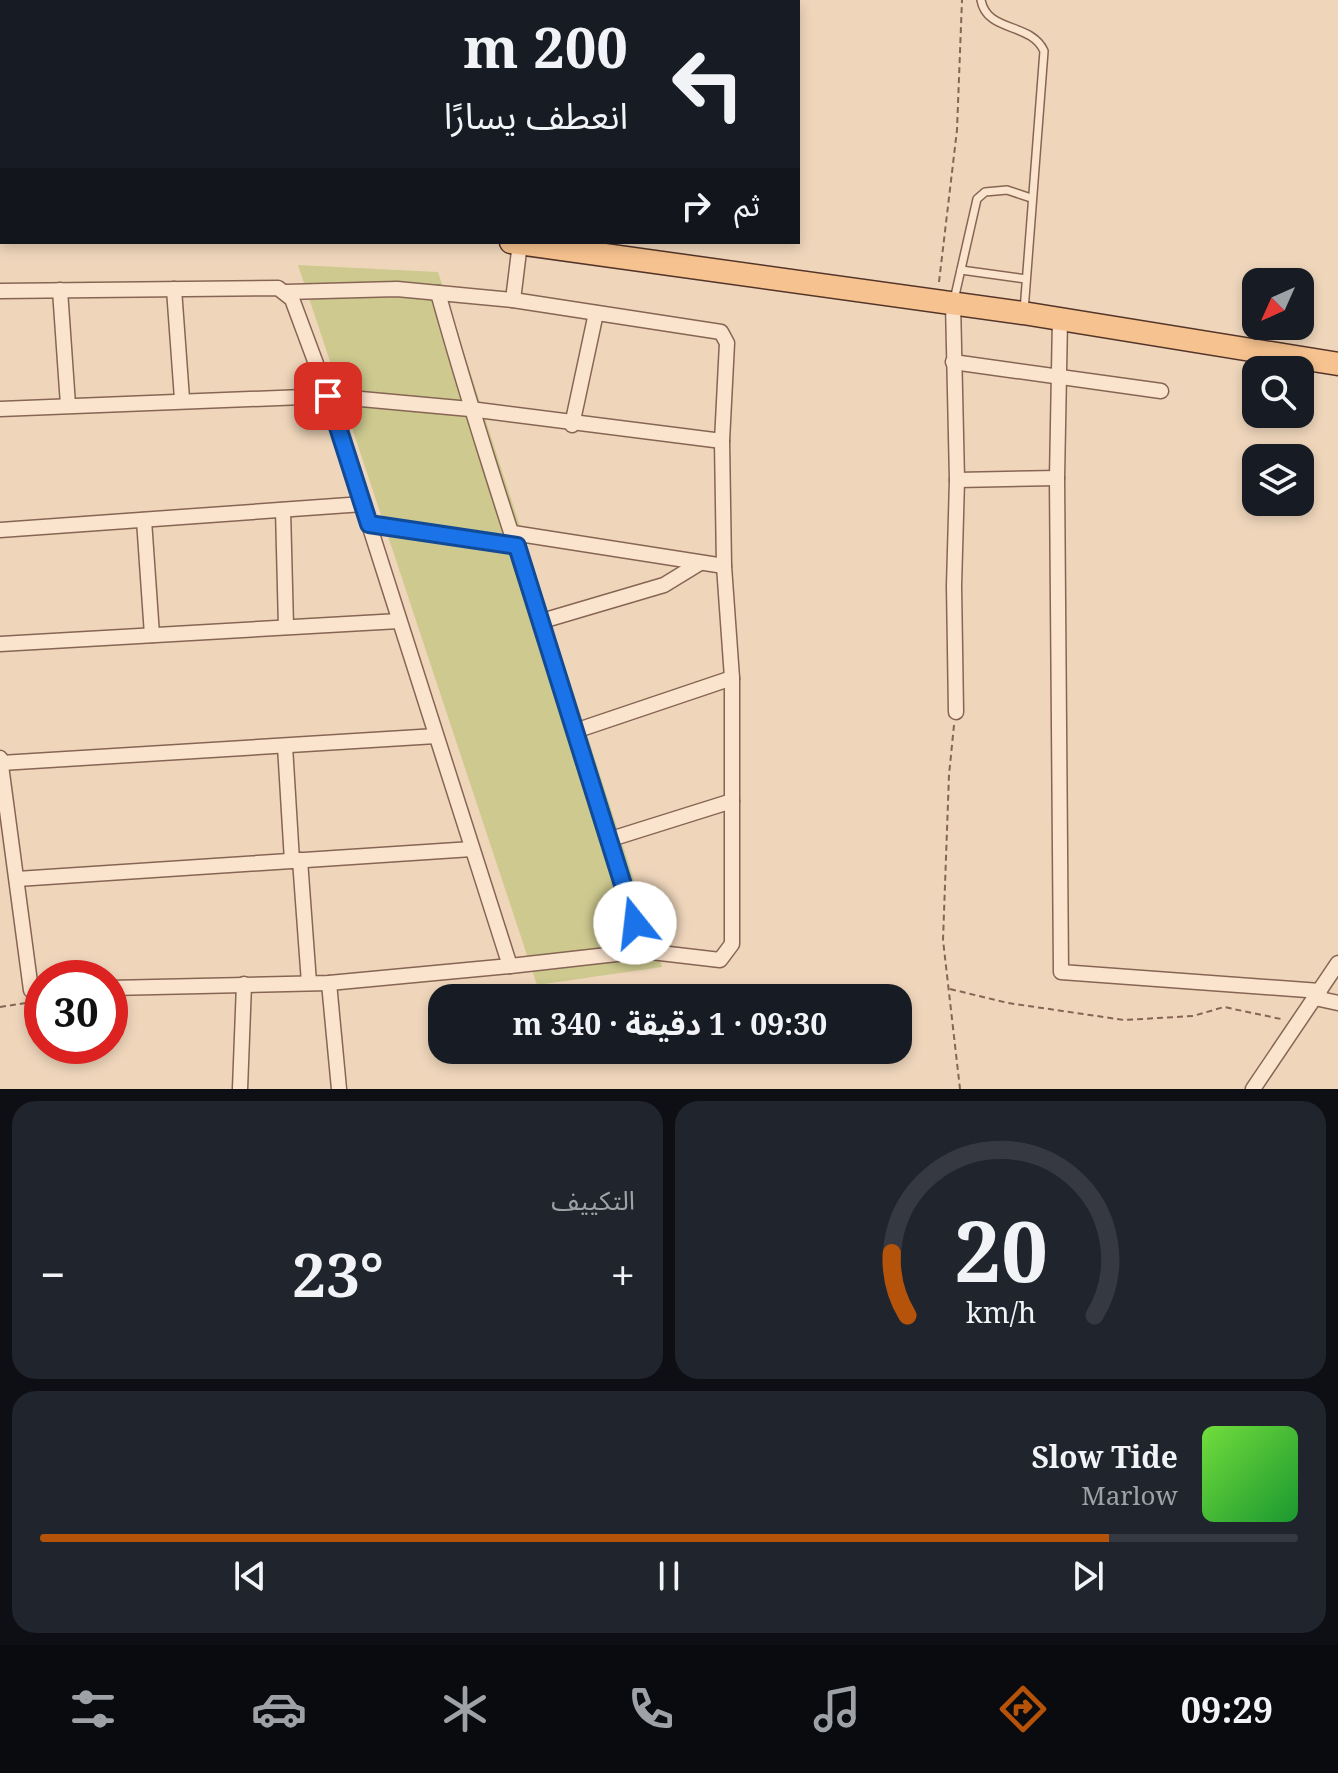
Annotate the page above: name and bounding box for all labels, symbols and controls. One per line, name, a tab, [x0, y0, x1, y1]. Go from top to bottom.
text: 200 m	[463, 8, 628, 84]
icon: left	[656, 32, 760, 136]
text: انعطف يسارًا	[444, 91, 628, 140]
icon: right	[674, 184, 718, 228]
text: ثم	[734, 184, 760, 225]
north arrow	[1242, 268, 1314, 340]
map controls	[1242, 268, 1314, 516]
button: search	[1242, 356, 1314, 428]
pin	[294, 362, 362, 430]
icon: arrive	[306, 374, 350, 418]
button: layers	[1242, 444, 1314, 516]
position arrow	[593, 881, 677, 965]
speed limit sign: 30	[24, 960, 128, 1064]
text: 09:30 · 1 دقيقة · 340 m	[513, 1003, 827, 1044]
text: التكييف	[551, 1182, 635, 1218]
text: 20	[953, 1193, 1048, 1306]
text: 23°	[292, 1233, 384, 1315]
text: −	[40, 1244, 65, 1304]
text: +	[610, 1244, 635, 1304]
text: km/h	[965, 1292, 1036, 1331]
text: Slow Tide	[1031, 1436, 1178, 1477]
text: Marlow	[1081, 1477, 1178, 1513]
icon: previous	[228, 1554, 272, 1598]
icon: pause	[647, 1554, 691, 1598]
icon: next	[1066, 1554, 1110, 1598]
icon: filters	[65, 1681, 121, 1737]
icon: car	[251, 1681, 307, 1737]
icon: climate	[437, 1681, 493, 1737]
icon: phone	[623, 1681, 679, 1737]
icon: music	[809, 1681, 865, 1737]
icon: directions	[995, 1681, 1051, 1737]
text: 09:29	[1181, 1685, 1273, 1734]

